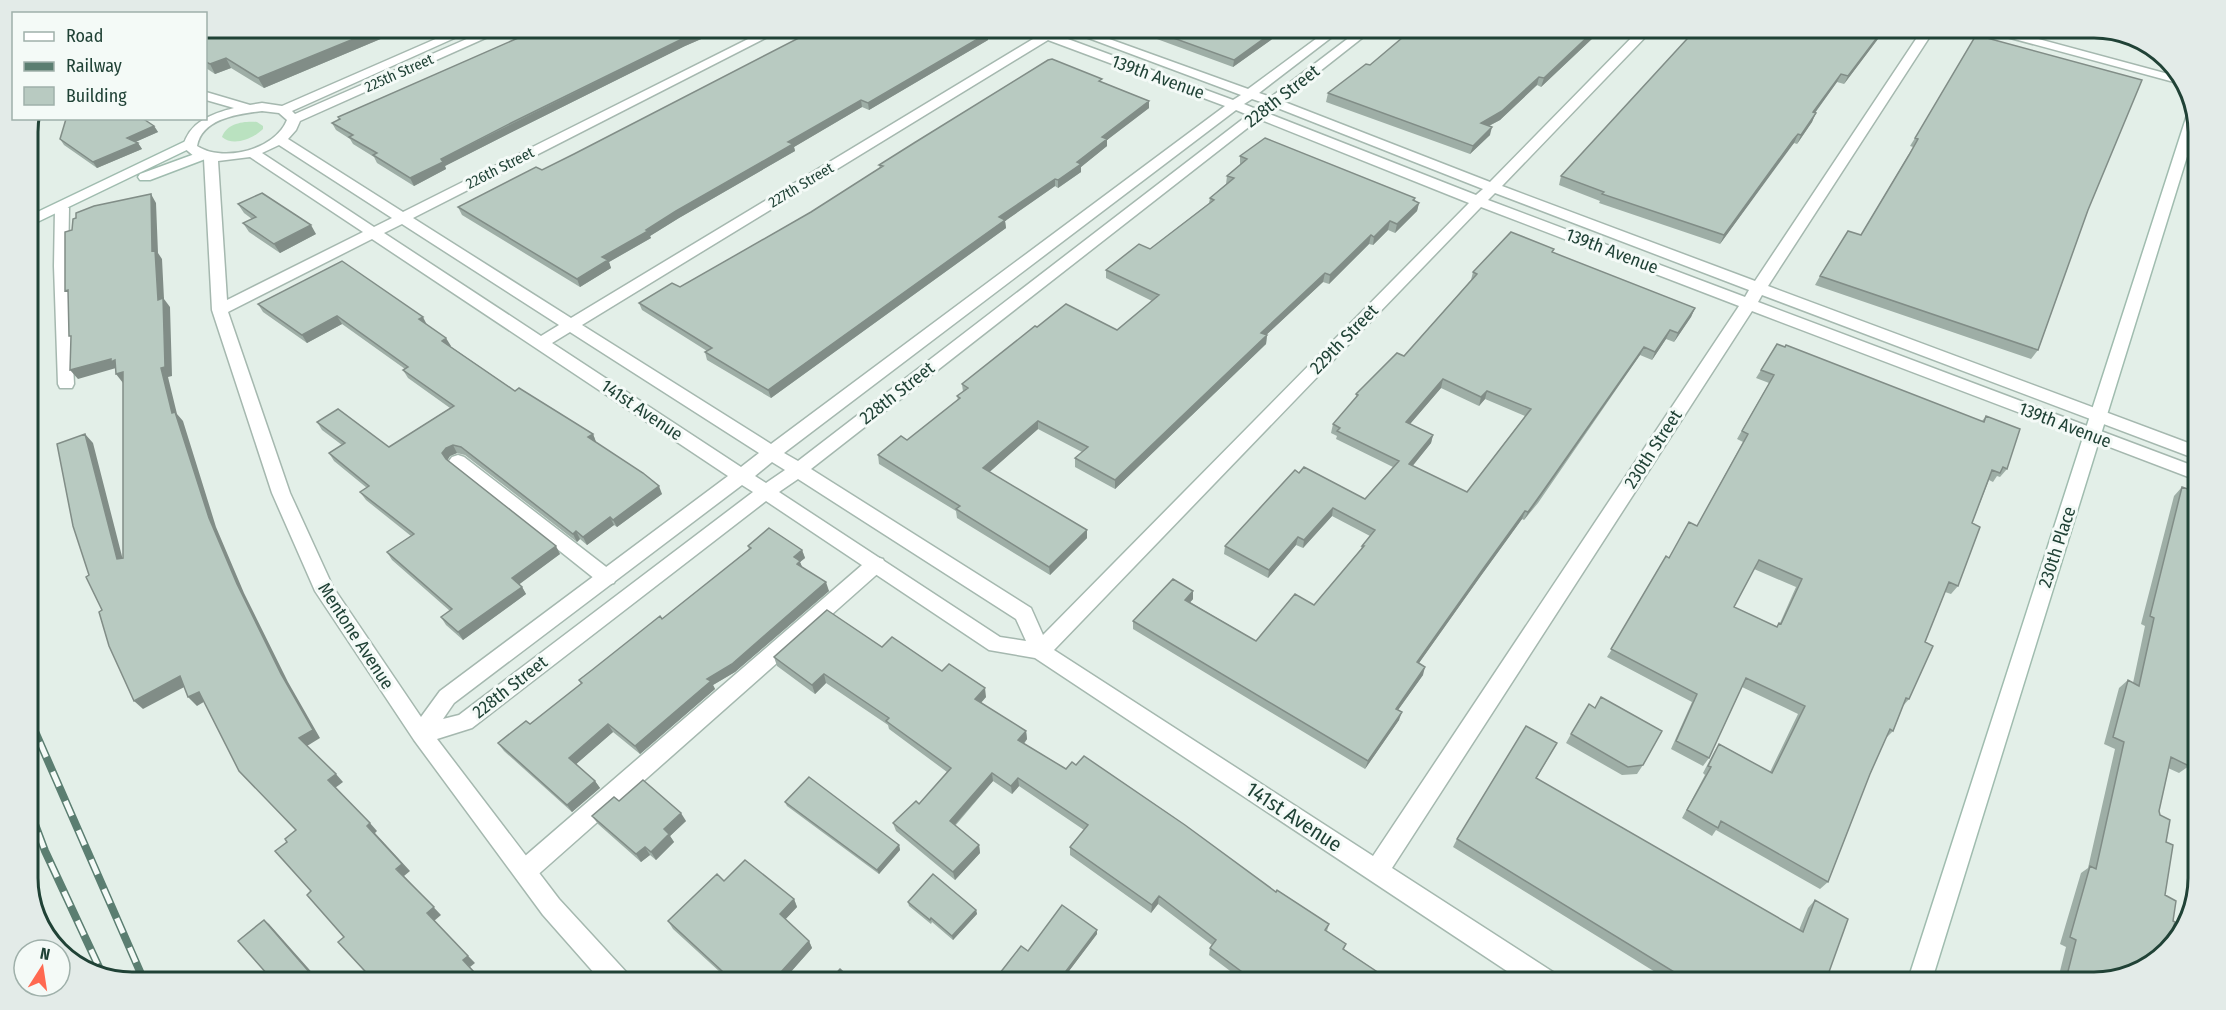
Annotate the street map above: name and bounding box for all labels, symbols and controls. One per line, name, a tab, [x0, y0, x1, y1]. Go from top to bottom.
legend	[12, 12, 207, 120]
text: Road	[66, 25, 103, 47]
street label: 225th Street	[362, 50, 436, 96]
street label: 139th Avenue	[1108, 50, 1208, 104]
text: Railway	[66, 55, 122, 77]
street label: 228th Street	[1240, 60, 1324, 132]
text: Building	[66, 85, 127, 107]
street label: 226th Street	[463, 143, 537, 193]
street label: 227th Street	[765, 159, 837, 211]
street label: 139th Avenue	[1563, 223, 1661, 279]
street label: 229th Street	[1305, 300, 1383, 378]
street label: 228th Street	[855, 357, 939, 429]
street label: 141st Avenue	[597, 375, 687, 445]
street label: 139th Avenue	[2016, 397, 2114, 453]
street label: 230th Street	[1619, 405, 1687, 492]
street label: 230th Place	[2034, 504, 2080, 590]
street label: Mentone Avenue	[313, 578, 399, 694]
street label: 228th Street	[468, 651, 552, 723]
street label: 141st Avenue	[1241, 776, 1347, 858]
north arrow	[12, 938, 72, 998]
text: N	[38, 944, 52, 964]

